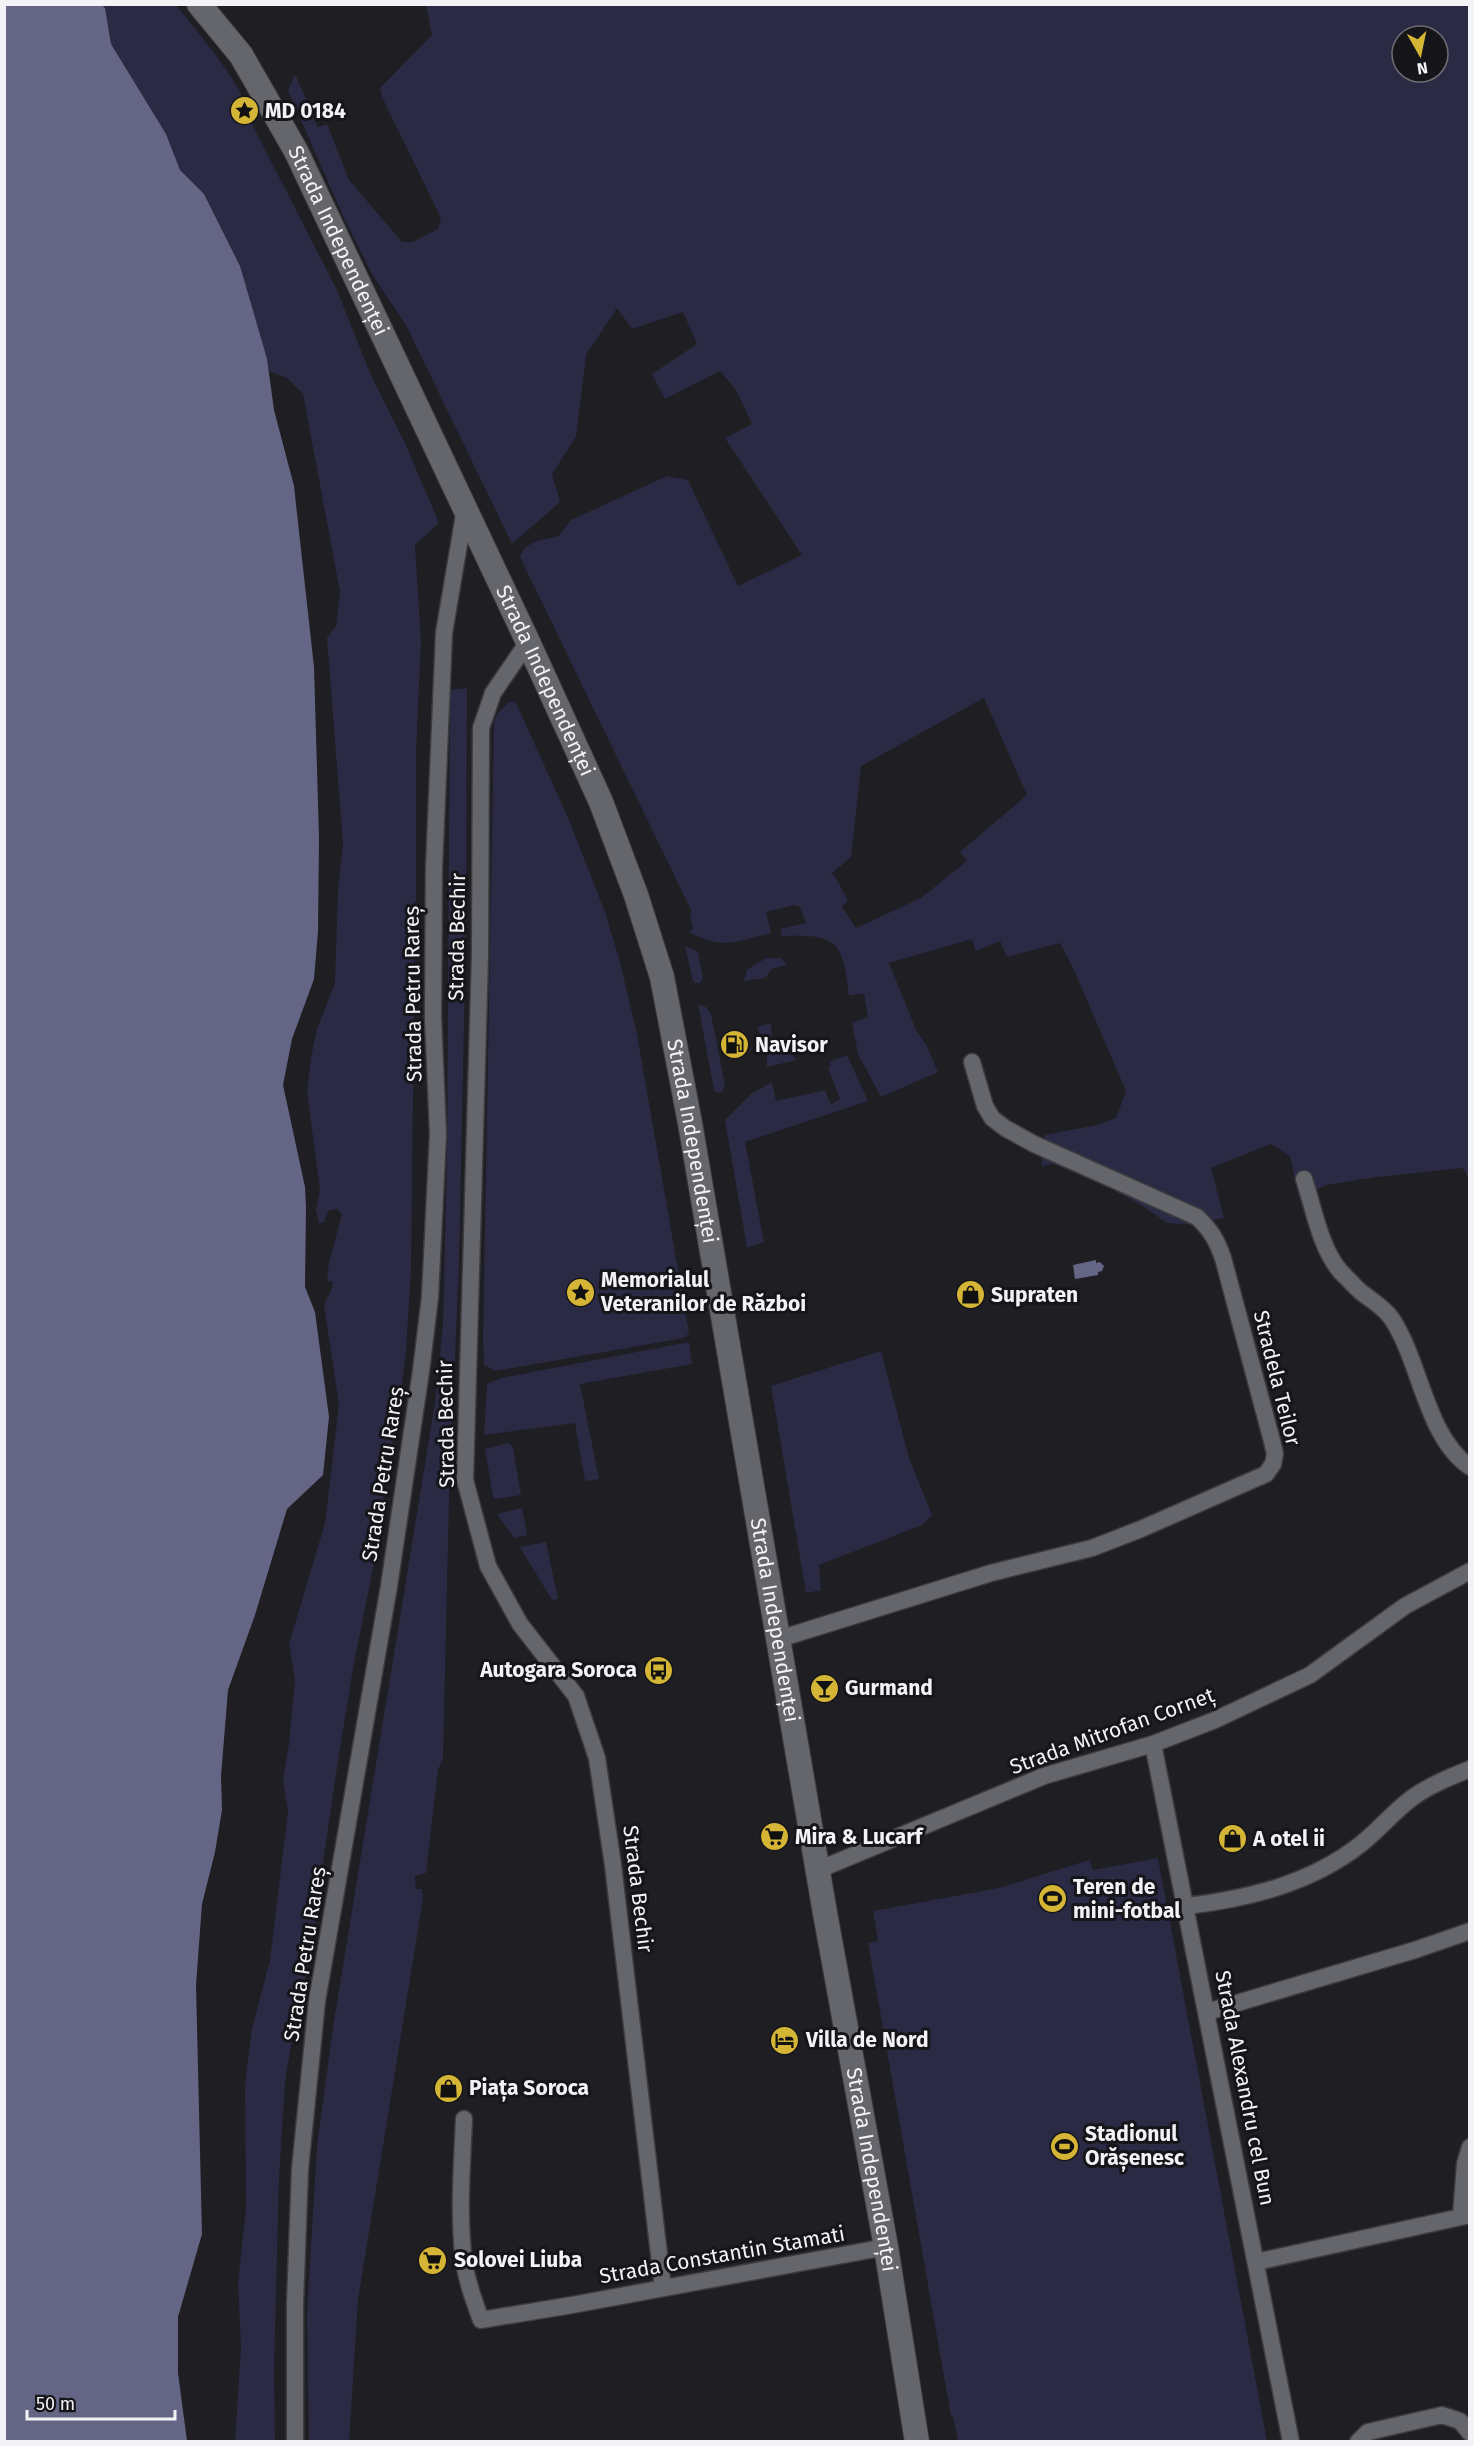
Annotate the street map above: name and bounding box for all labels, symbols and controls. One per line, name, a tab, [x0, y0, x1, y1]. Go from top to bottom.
north arrow	[1390, 24, 1450, 84]
text: N	[1416, 58, 1429, 79]
place icon: MD 0184	[228, 95, 260, 127]
place label: MD 0184	[265, 98, 346, 124]
street label: Strada Independenței	[282, 142, 394, 340]
street label: Strada Independenței	[490, 581, 600, 780]
street label: Strada Bechir	[443, 873, 471, 1001]
street label: Strada Petru Rareș	[398, 905, 428, 1082]
fuel station icon: Navisor	[718, 1029, 750, 1061]
place label: Navisor	[755, 1032, 828, 1058]
street label: Strada Independenței	[661, 1037, 723, 1245]
place label: Memorialul Veteranilor de Război	[600, 1267, 806, 1317]
place icon: Memorialul Veteranilor de Război	[564, 1276, 596, 1308]
shop icon: Supraten	[954, 1279, 986, 1311]
place label: Supraten	[991, 1282, 1078, 1308]
street label: Stradela Teilor	[1248, 1308, 1306, 1448]
street label: Strada Bechir	[432, 1360, 460, 1488]
street label: Strada Petru Rareș	[356, 1385, 410, 1563]
street label: Strada Independenței	[745, 1516, 805, 1724]
bus stop icon: Autogara Soroca	[642, 1654, 674, 1686]
place label: Autogara Soroca	[479, 1657, 637, 1683]
bar icon: Gurmand	[808, 1672, 840, 1704]
place label: Gurmand	[845, 1675, 933, 1701]
street label: Strada Mitrofan Corneț	[1006, 1682, 1218, 1780]
supermarket icon: Mira & Lucarf	[758, 1821, 790, 1853]
shop icon: A otel ii	[1216, 1823, 1248, 1855]
street label: Strada Bechir	[617, 1824, 659, 1954]
place label: Mira & Lucarf	[795, 1824, 925, 1850]
place label: A otel ii	[1252, 1826, 1325, 1852]
street label: Strada Petru Rareș	[278, 1865, 332, 2043]
place label: Teren de mini-fotbal	[1073, 1874, 1181, 1924]
sports icon: Teren de mini-fotbal	[1036, 1883, 1068, 1915]
street label: Strada Alexandru cel Bun	[1209, 1968, 1281, 2208]
hotel icon: Villa de Nord	[769, 2024, 801, 2056]
place label: Villa de Nord	[805, 2027, 929, 2053]
street label: Strada Independenței	[840, 2065, 903, 2274]
shop icon: Piața Soroca	[432, 2072, 464, 2104]
place label: Piața Soroca	[469, 2075, 589, 2102]
place label: Stadionul Orășenesc	[1085, 2121, 1184, 2172]
sports icon: Stadionul Orășenesc	[1048, 2130, 1080, 2162]
street label: Strada Constantin Stamati	[597, 2221, 847, 2289]
supermarket icon: Solovei Liuba	[417, 2244, 449, 2276]
place label: Solovei Liuba	[454, 2247, 582, 2273]
scale bar	[27, 2383, 176, 2421]
text: 50 m	[36, 2393, 75, 2415]

